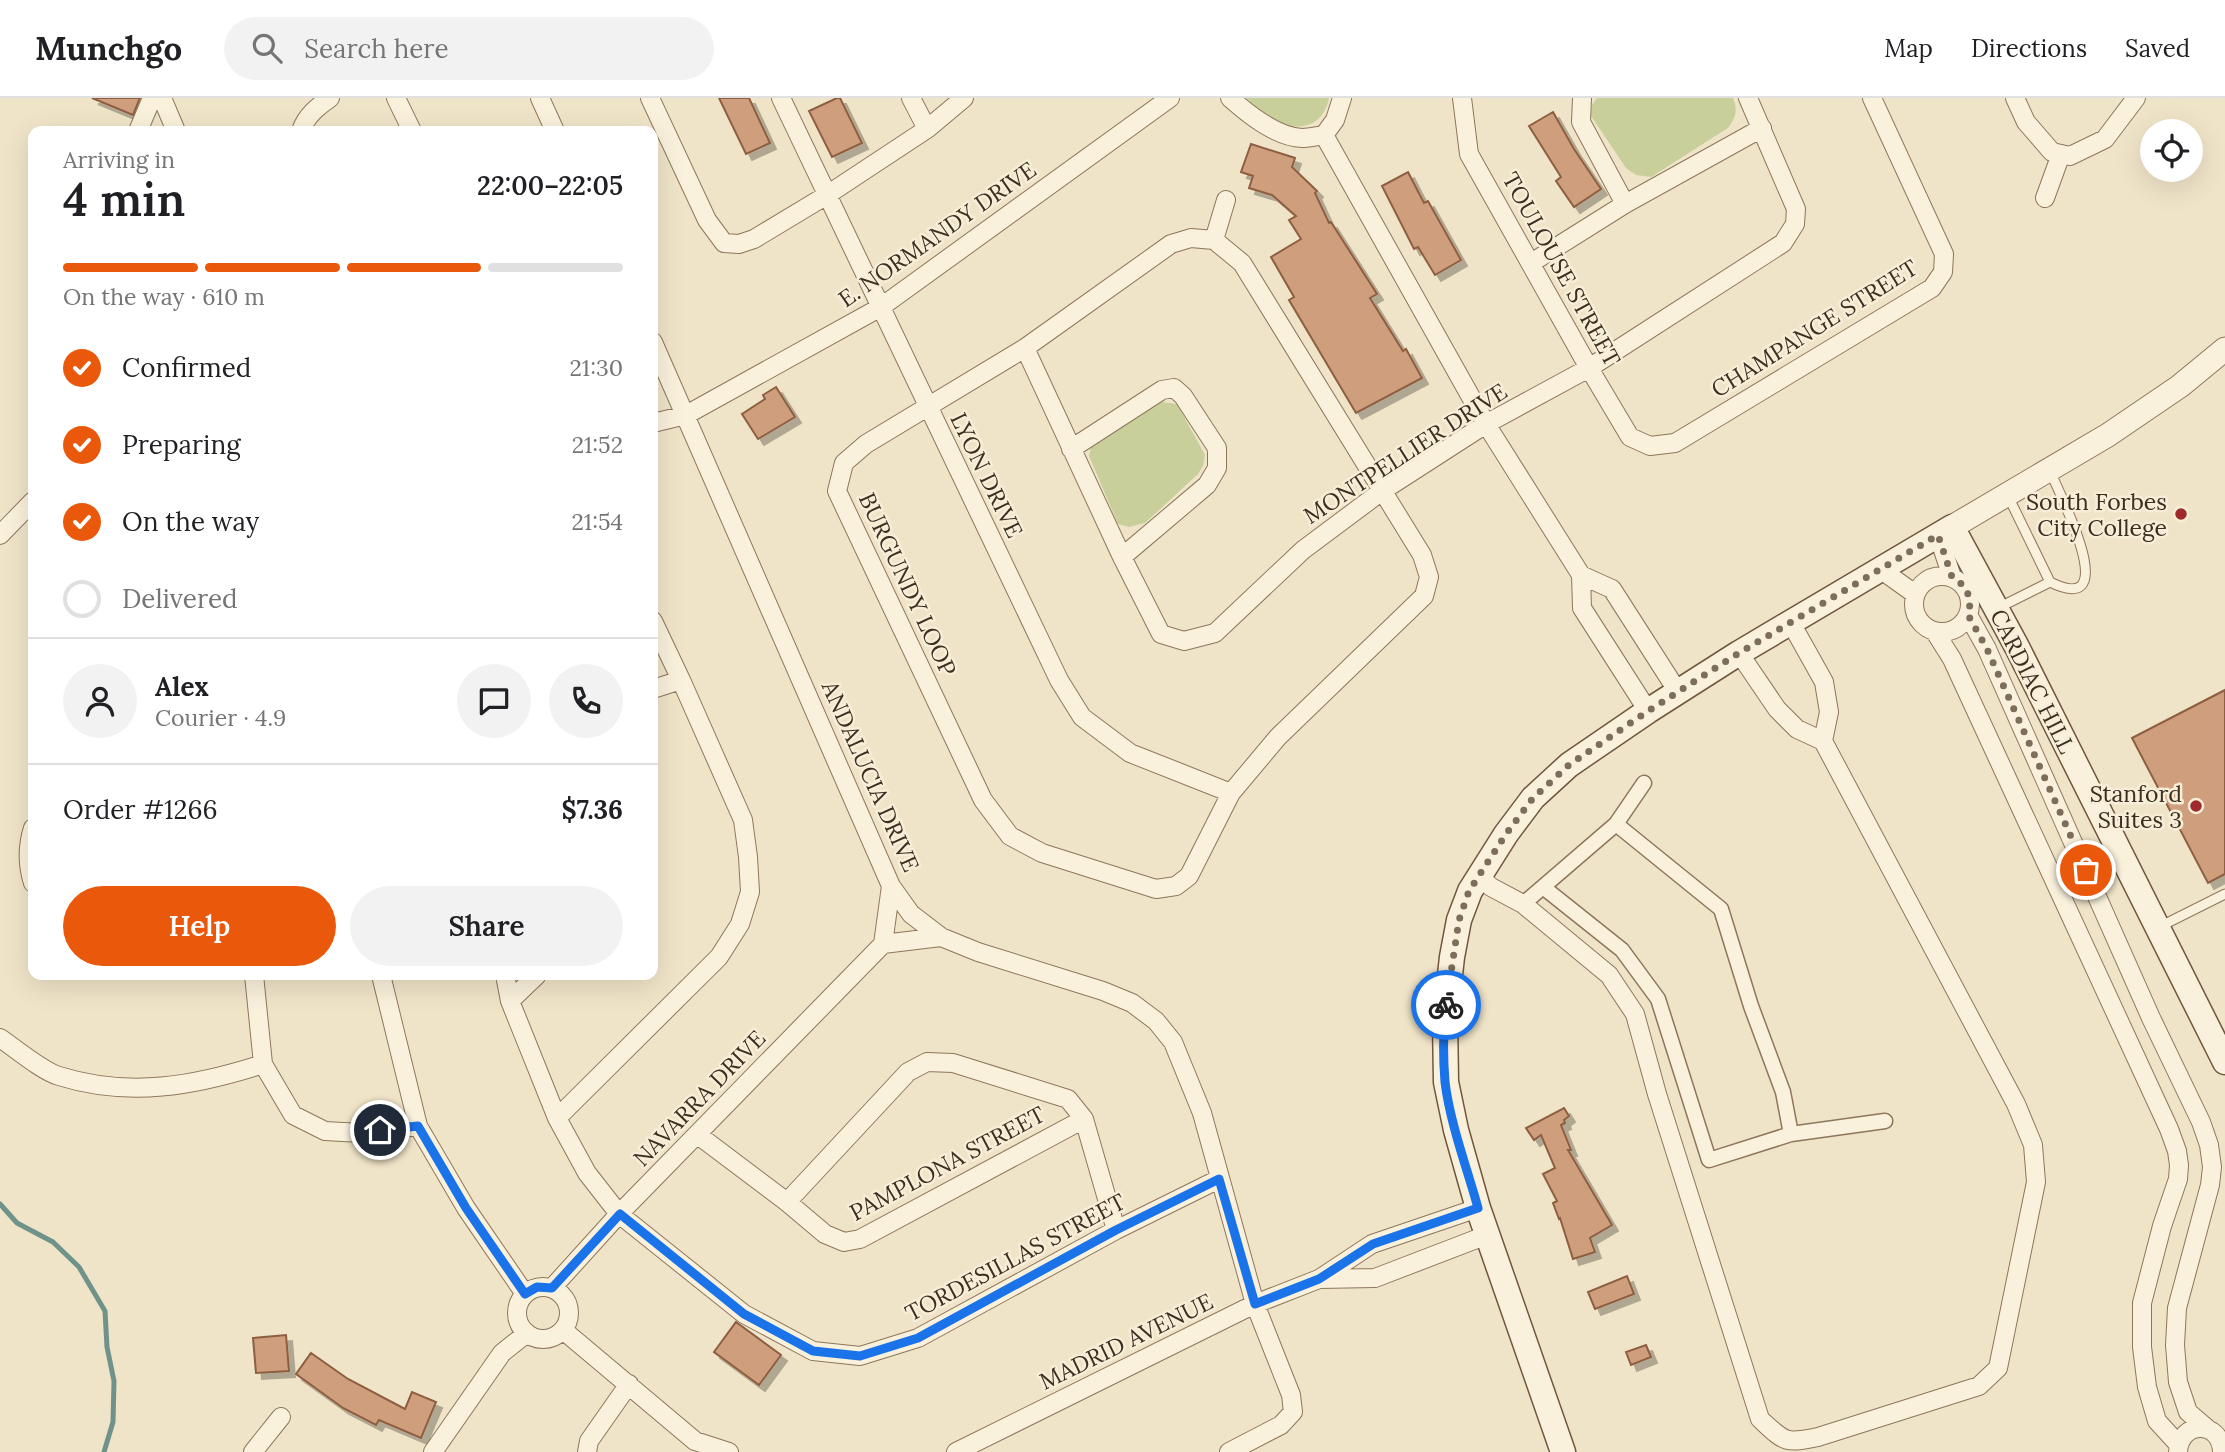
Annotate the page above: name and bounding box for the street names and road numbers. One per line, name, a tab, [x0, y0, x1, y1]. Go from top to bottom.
street label: E. NORMANDY DRIVE	[833, 155, 1041, 313]
street label: TOULOUSE STREET	[1497, 167, 1628, 371]
street label: CHAMPANGE STREET	[1705, 253, 1923, 403]
street label: MONTPELLIER DRIVE	[1298, 376, 1512, 530]
street label: LYON DRIVE	[944, 408, 1030, 542]
street label: BURGUNDY LOOP	[853, 488, 963, 680]
street label: CARDIAC HILL	[1984, 604, 2082, 758]
street label: ANDALUCIA DRIVE	[815, 675, 926, 876]
street label: NAVARRA DRIVE	[627, 1024, 771, 1172]
street label: PAMPLONA STREET	[844, 1099, 1050, 1227]
street label: TORDESILLAS STREET	[900, 1187, 1130, 1327]
street label: MADRID AVENUE	[1034, 1286, 1218, 1396]

